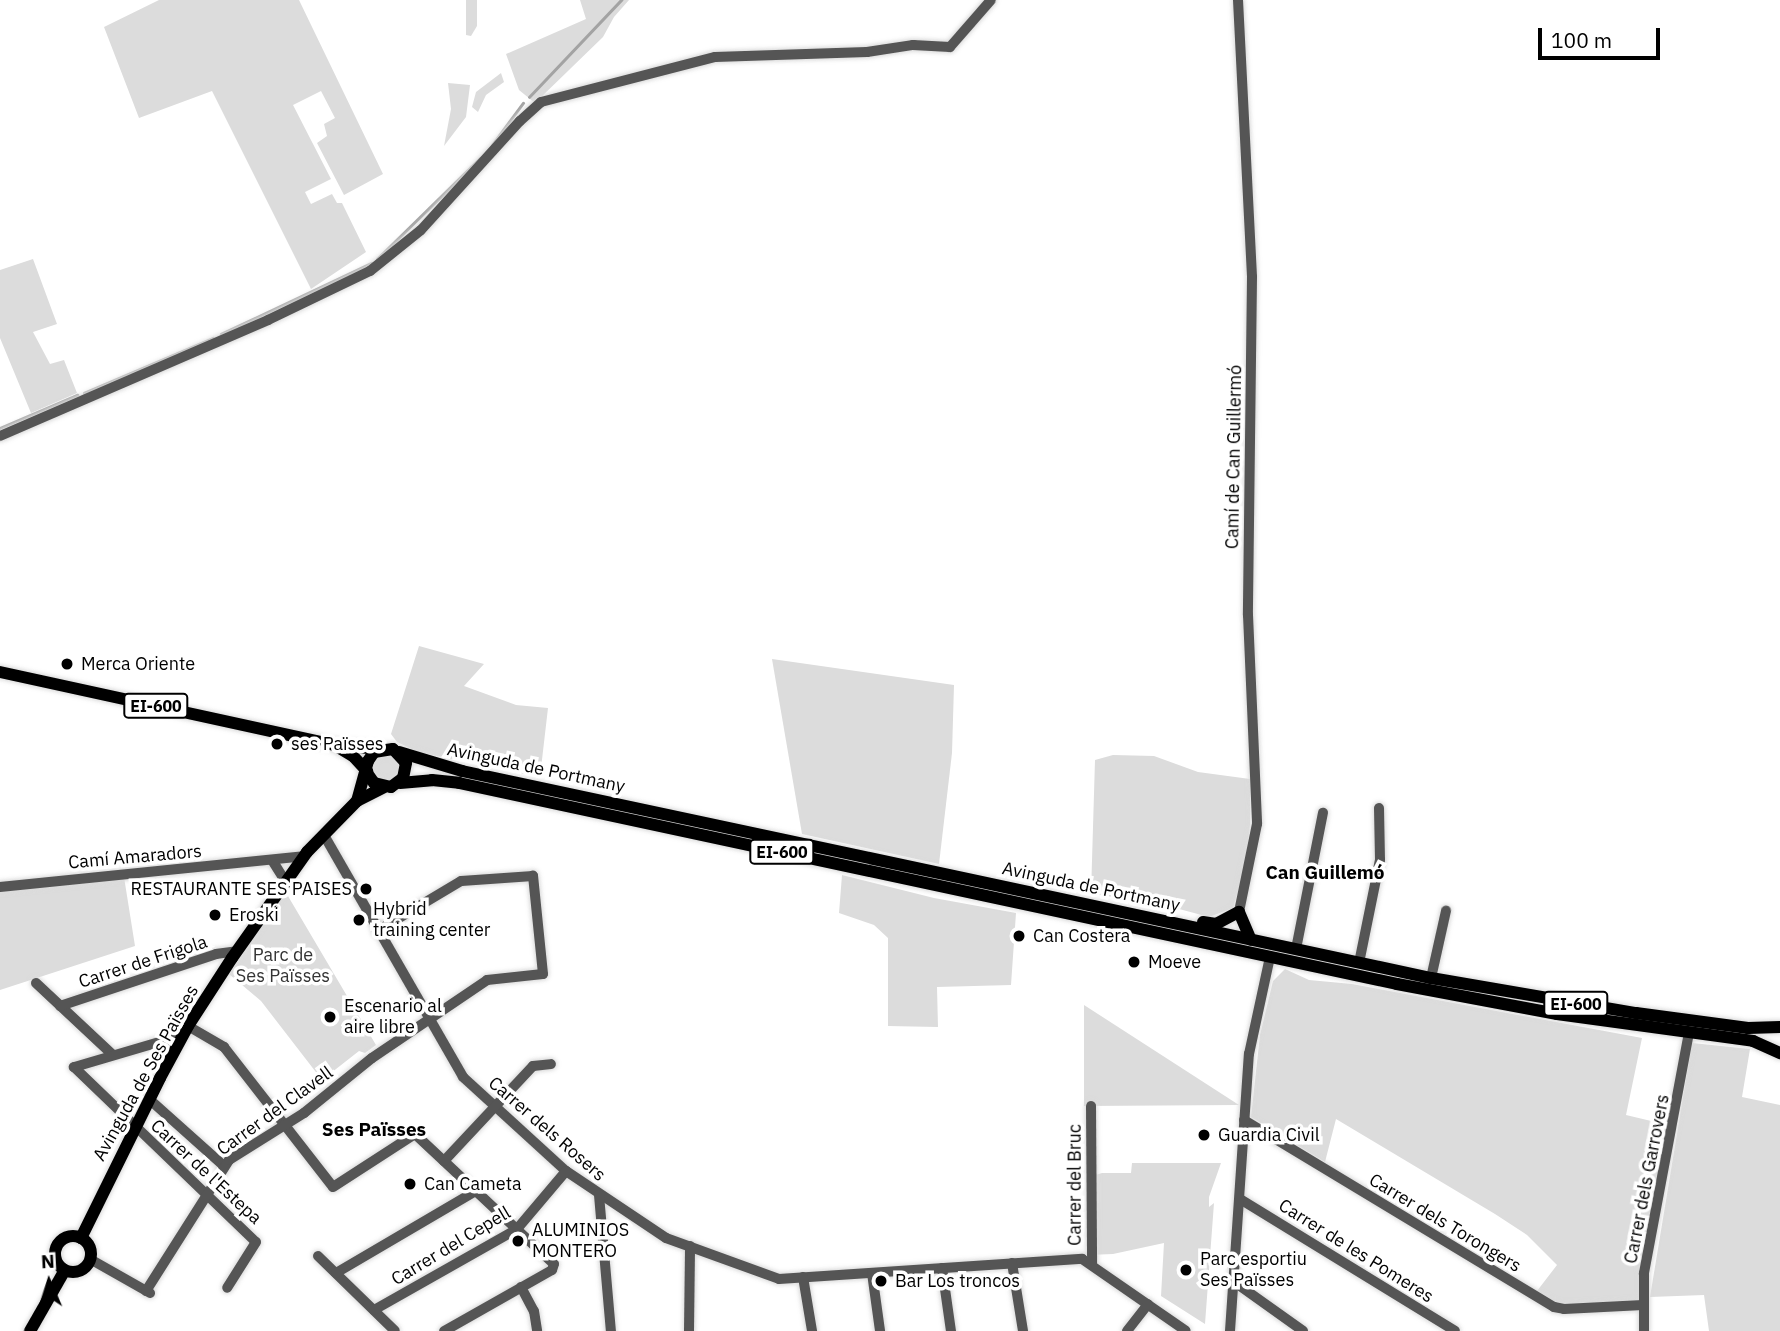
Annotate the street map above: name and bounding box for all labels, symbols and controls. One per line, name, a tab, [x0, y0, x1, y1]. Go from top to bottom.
scale bar	[1542, 14, 1664, 58]
text: 100 m	[1551, 26, 1612, 54]
street label: Camí de Can Guillermó	[1222, 365, 1246, 549]
place label: Merca Oriente	[81, 653, 195, 675]
marker: Merca Oriente	[59, 656, 75, 672]
road number: EI-600	[123, 694, 189, 719]
place label: ses Païsses	[291, 733, 384, 755]
marker: ses Païsses	[269, 736, 285, 752]
street label: Avinguda de Portmany	[445, 739, 627, 797]
road number: EI-600	[749, 839, 815, 864]
street label: Camí Amaradors	[67, 840, 203, 874]
street label: Avinguda de Portmany	[1000, 858, 1182, 916]
district label: Can Guillemó	[1265, 862, 1385, 884]
place label: RESTAURANTE SES PAISES	[130, 878, 352, 900]
marker: RESTAURANTE SES PAISES	[358, 881, 374, 897]
place label: Hybrid training center	[373, 899, 490, 942]
place label: Eroski	[229, 904, 279, 926]
marker: Eroski	[207, 907, 223, 923]
marker: Hybrid training center	[351, 912, 367, 928]
place label: Can Costera	[1033, 925, 1130, 947]
marker: Can Costera	[1011, 928, 1027, 944]
street label: Carrer de Frigola	[76, 931, 210, 993]
park label: Parc de Ses Païsses	[236, 945, 330, 988]
place label: Moeve	[1148, 951, 1201, 973]
marker: Moeve	[1126, 954, 1142, 970]
street label: Avinguda de Ses Païsses	[89, 981, 203, 1165]
road number: EI-600	[1543, 992, 1609, 1016]
place label: Escenario al aire libre	[344, 996, 442, 1038]
marker: Escenario al aire libre	[322, 1009, 338, 1025]
street label: Carrer del Clavell	[213, 1062, 337, 1160]
street label: Carrer dels Rosers	[484, 1072, 610, 1186]
street label: Carrer dels Garrovers	[1620, 1093, 1674, 1265]
street label: Carrer de l'Estepa	[146, 1115, 266, 1229]
district label: Ses Païsses	[322, 1119, 426, 1141]
street label: Carrer del Bruc	[1064, 1124, 1086, 1246]
place label: Guardia Civil	[1218, 1124, 1320, 1146]
marker: Guardia Civil	[1196, 1127, 1212, 1143]
street label: Carrer dels Torongers	[1365, 1169, 1525, 1277]
place label: Can Cameta	[424, 1173, 522, 1195]
marker: Can Cameta	[402, 1176, 418, 1192]
street label: Carrer de les Pomeres	[1275, 1195, 1437, 1307]
street label: Carrer del Cepell	[387, 1202, 515, 1290]
place label: ALUMINIOS MONTERO	[532, 1220, 629, 1262]
marker: ALUMINIOS MONTERO	[510, 1233, 526, 1249]
north arrow	[14, 1247, 84, 1317]
text: N	[40, 1249, 55, 1273]
place label: Parc esportiu Ses Païsses	[1200, 1249, 1307, 1292]
marker: Parc esportiu Ses Païsses	[1178, 1262, 1194, 1278]
place label: Bar Los troncos	[895, 1270, 1020, 1292]
marker: Bar Los troncos	[873, 1273, 889, 1289]

